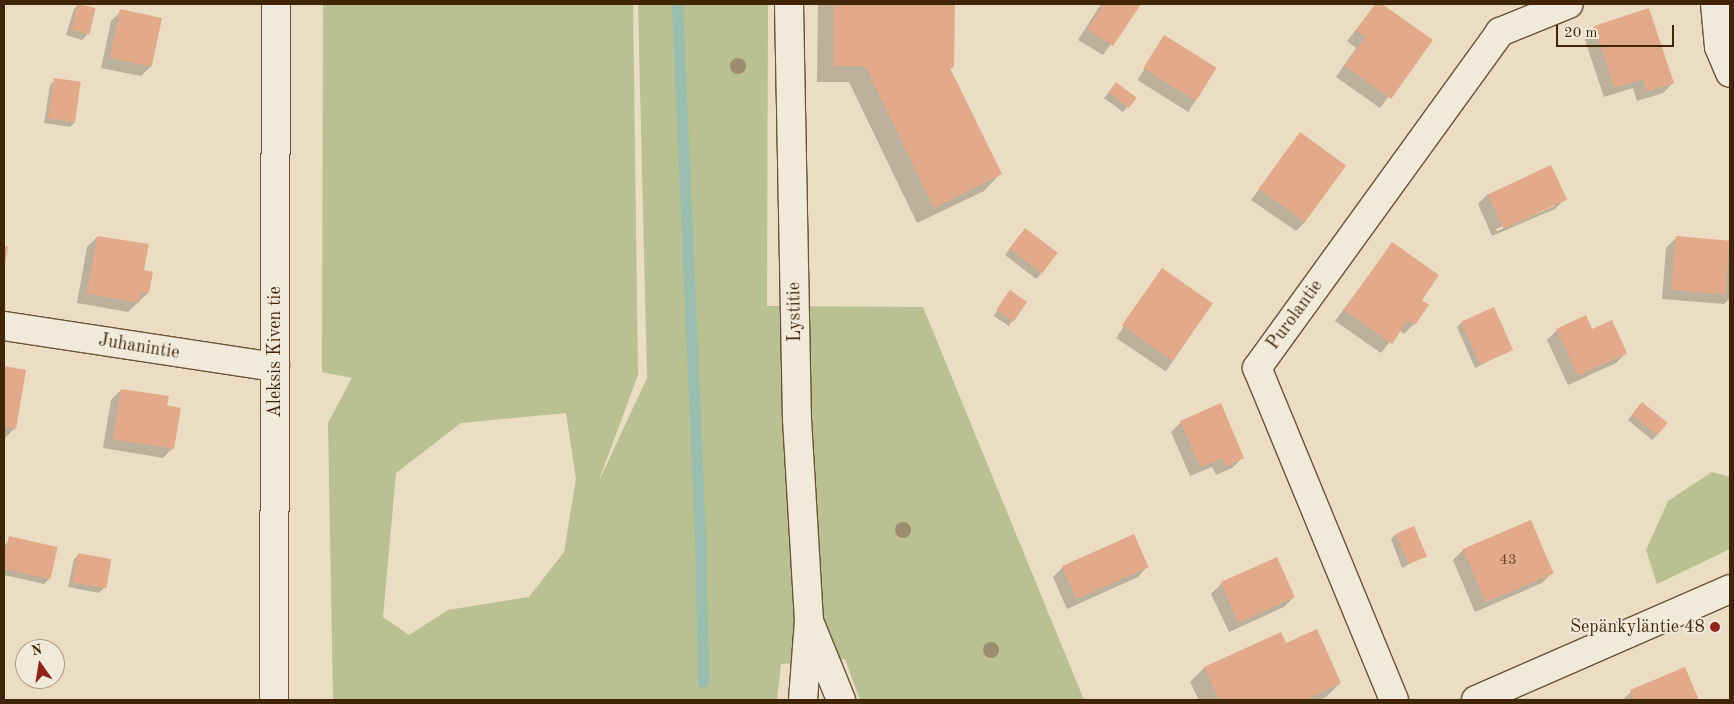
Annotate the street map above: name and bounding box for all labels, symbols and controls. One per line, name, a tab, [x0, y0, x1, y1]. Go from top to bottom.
scale bar	[1559, 15, 1676, 47]
text: 20 m	[1564, 26, 1598, 41]
street label: Purolantie	[1262, 276, 1328, 354]
street label: Lystitie	[784, 282, 806, 342]
street label: Aleksis Kiven tie	[264, 286, 286, 418]
street label: Juhanintie	[97, 330, 181, 364]
house number: 43	[1499, 552, 1517, 570]
place label: Sepänkyläntie 48	[1570, 616, 1705, 638]
marker: Sepänkyläntie 48	[1709, 621, 1721, 633]
north arrow	[15, 639, 65, 689]
text: N	[30, 642, 44, 658]

